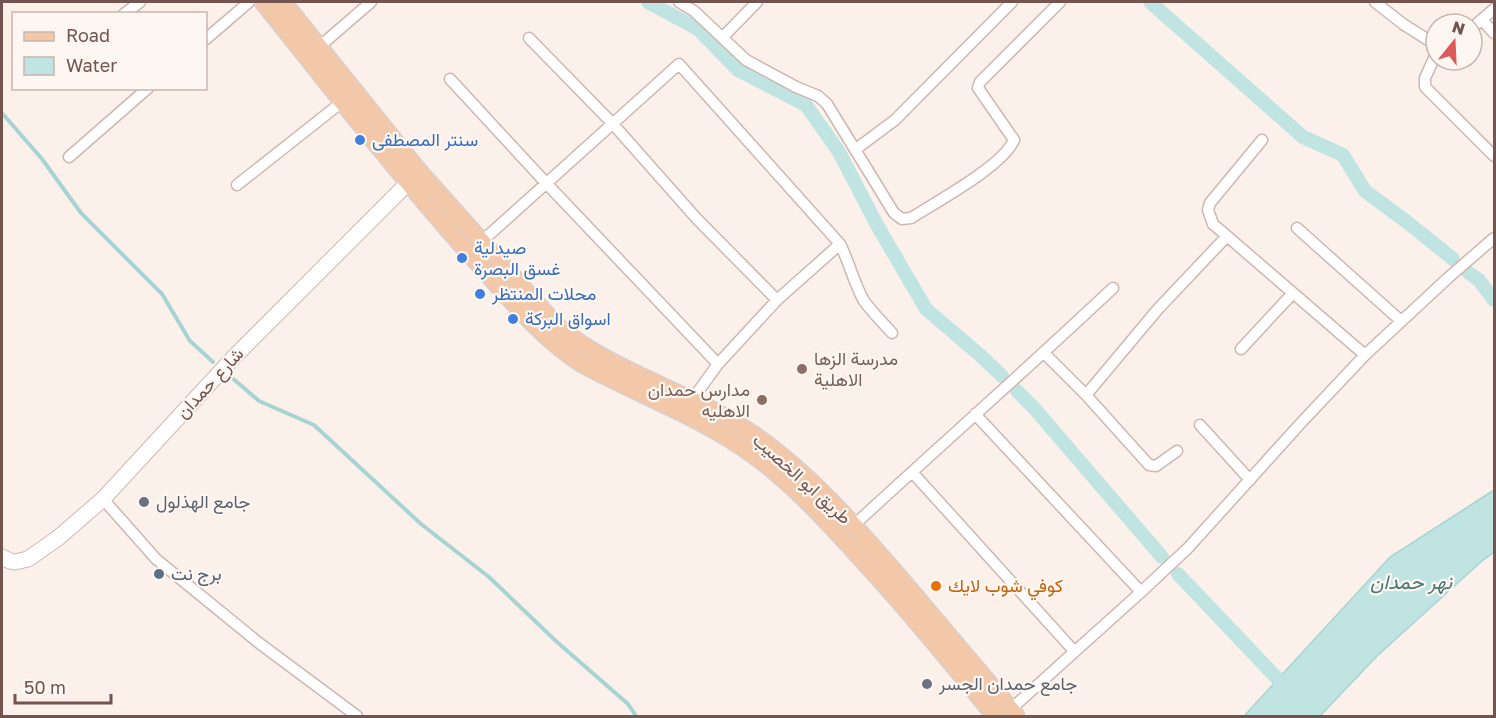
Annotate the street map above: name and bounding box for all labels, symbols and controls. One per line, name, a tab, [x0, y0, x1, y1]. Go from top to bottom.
legend	[12, 12, 207, 90]
north arrow	[1424, 12, 1484, 72]
text: N	[1450, 16, 1468, 39]
text: Road	[66, 24, 110, 46]
text: Water	[66, 54, 117, 76]
place label: سنتر المصطفى	[372, 128, 478, 151]
marker: سنتر المصطفى	[353, 133, 367, 147]
place label: صيدلية غسق البصرة	[474, 236, 560, 280]
marker: صيدلية غسق البصرة	[455, 251, 469, 265]
place label: محلات المنتظر	[491, 282, 596, 305]
marker: محلات المنتظر	[473, 287, 487, 301]
place label: اسواق البركة	[525, 307, 611, 330]
marker: اسواق البركة	[506, 312, 520, 326]
street label: شارع حمدان	[171, 342, 249, 424]
place label: مدرسة الزها الاهلية	[814, 347, 898, 390]
marker: مدرسة الزها الاهلية	[795, 362, 809, 376]
place label: مدارس حمدان الاهليه	[648, 378, 750, 421]
marker: مدارس حمدان الاهليه	[755, 393, 769, 407]
street label: طريق ابو الخصيب	[748, 428, 856, 529]
place label: جامع الهذلول	[156, 490, 250, 514]
marker: جامع الهذلول	[137, 495, 151, 509]
place label: برج نت	[171, 562, 222, 586]
marker: برج نت	[152, 567, 166, 581]
water label: نهر حمدان	[1370, 569, 1453, 595]
place label: كوفي شوب لايك	[948, 574, 1063, 601]
marker: كوفي شوب لايك	[929, 579, 943, 593]
scale bar	[15, 667, 111, 705]
place label: جامع حمدان الجسر	[938, 672, 1077, 696]
text: 50 m	[24, 676, 66, 698]
marker: جامع حمدان الجسر	[920, 677, 934, 691]

